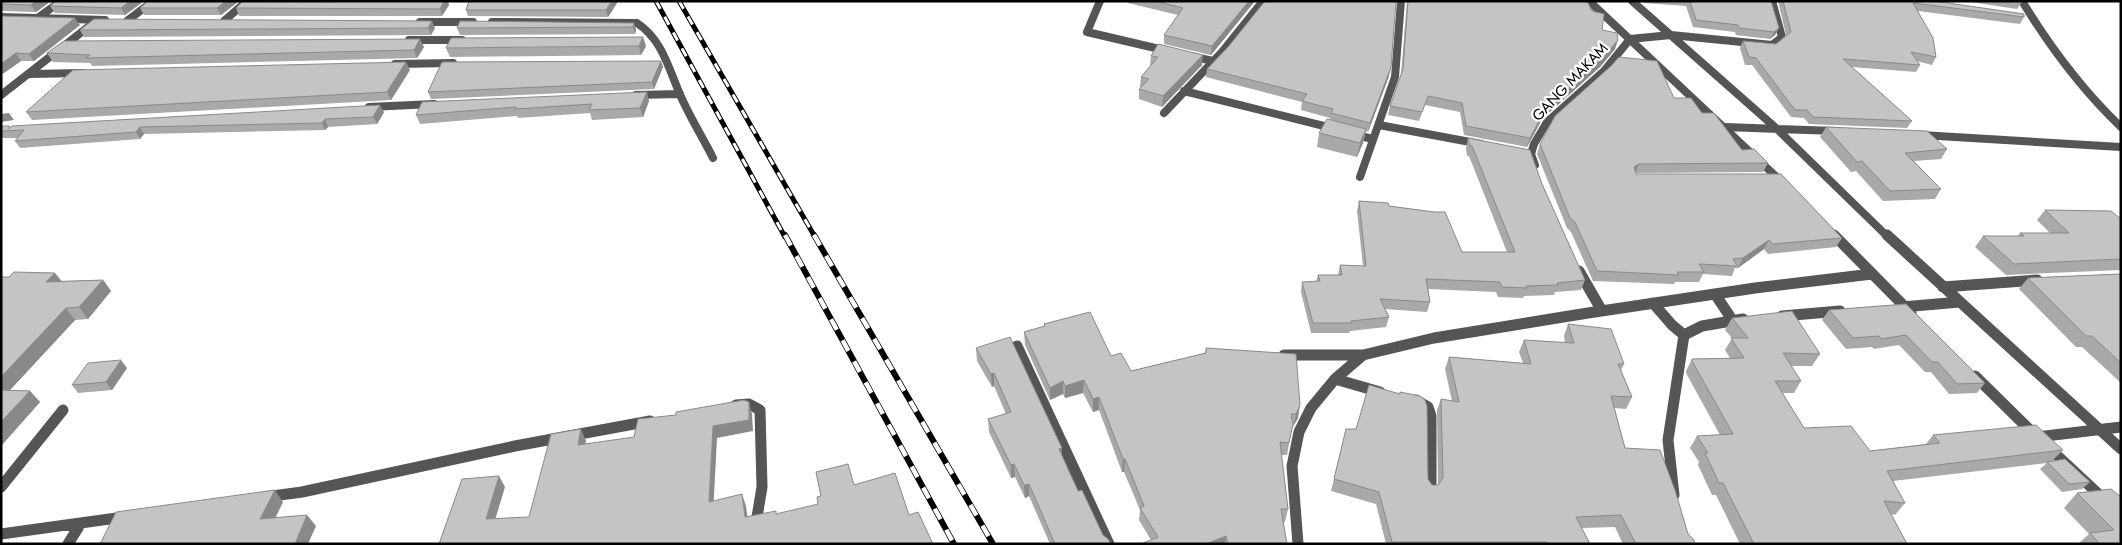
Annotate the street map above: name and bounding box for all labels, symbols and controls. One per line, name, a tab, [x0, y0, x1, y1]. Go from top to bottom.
street label: GANG MAKAM	[1527, 38, 1613, 126]

